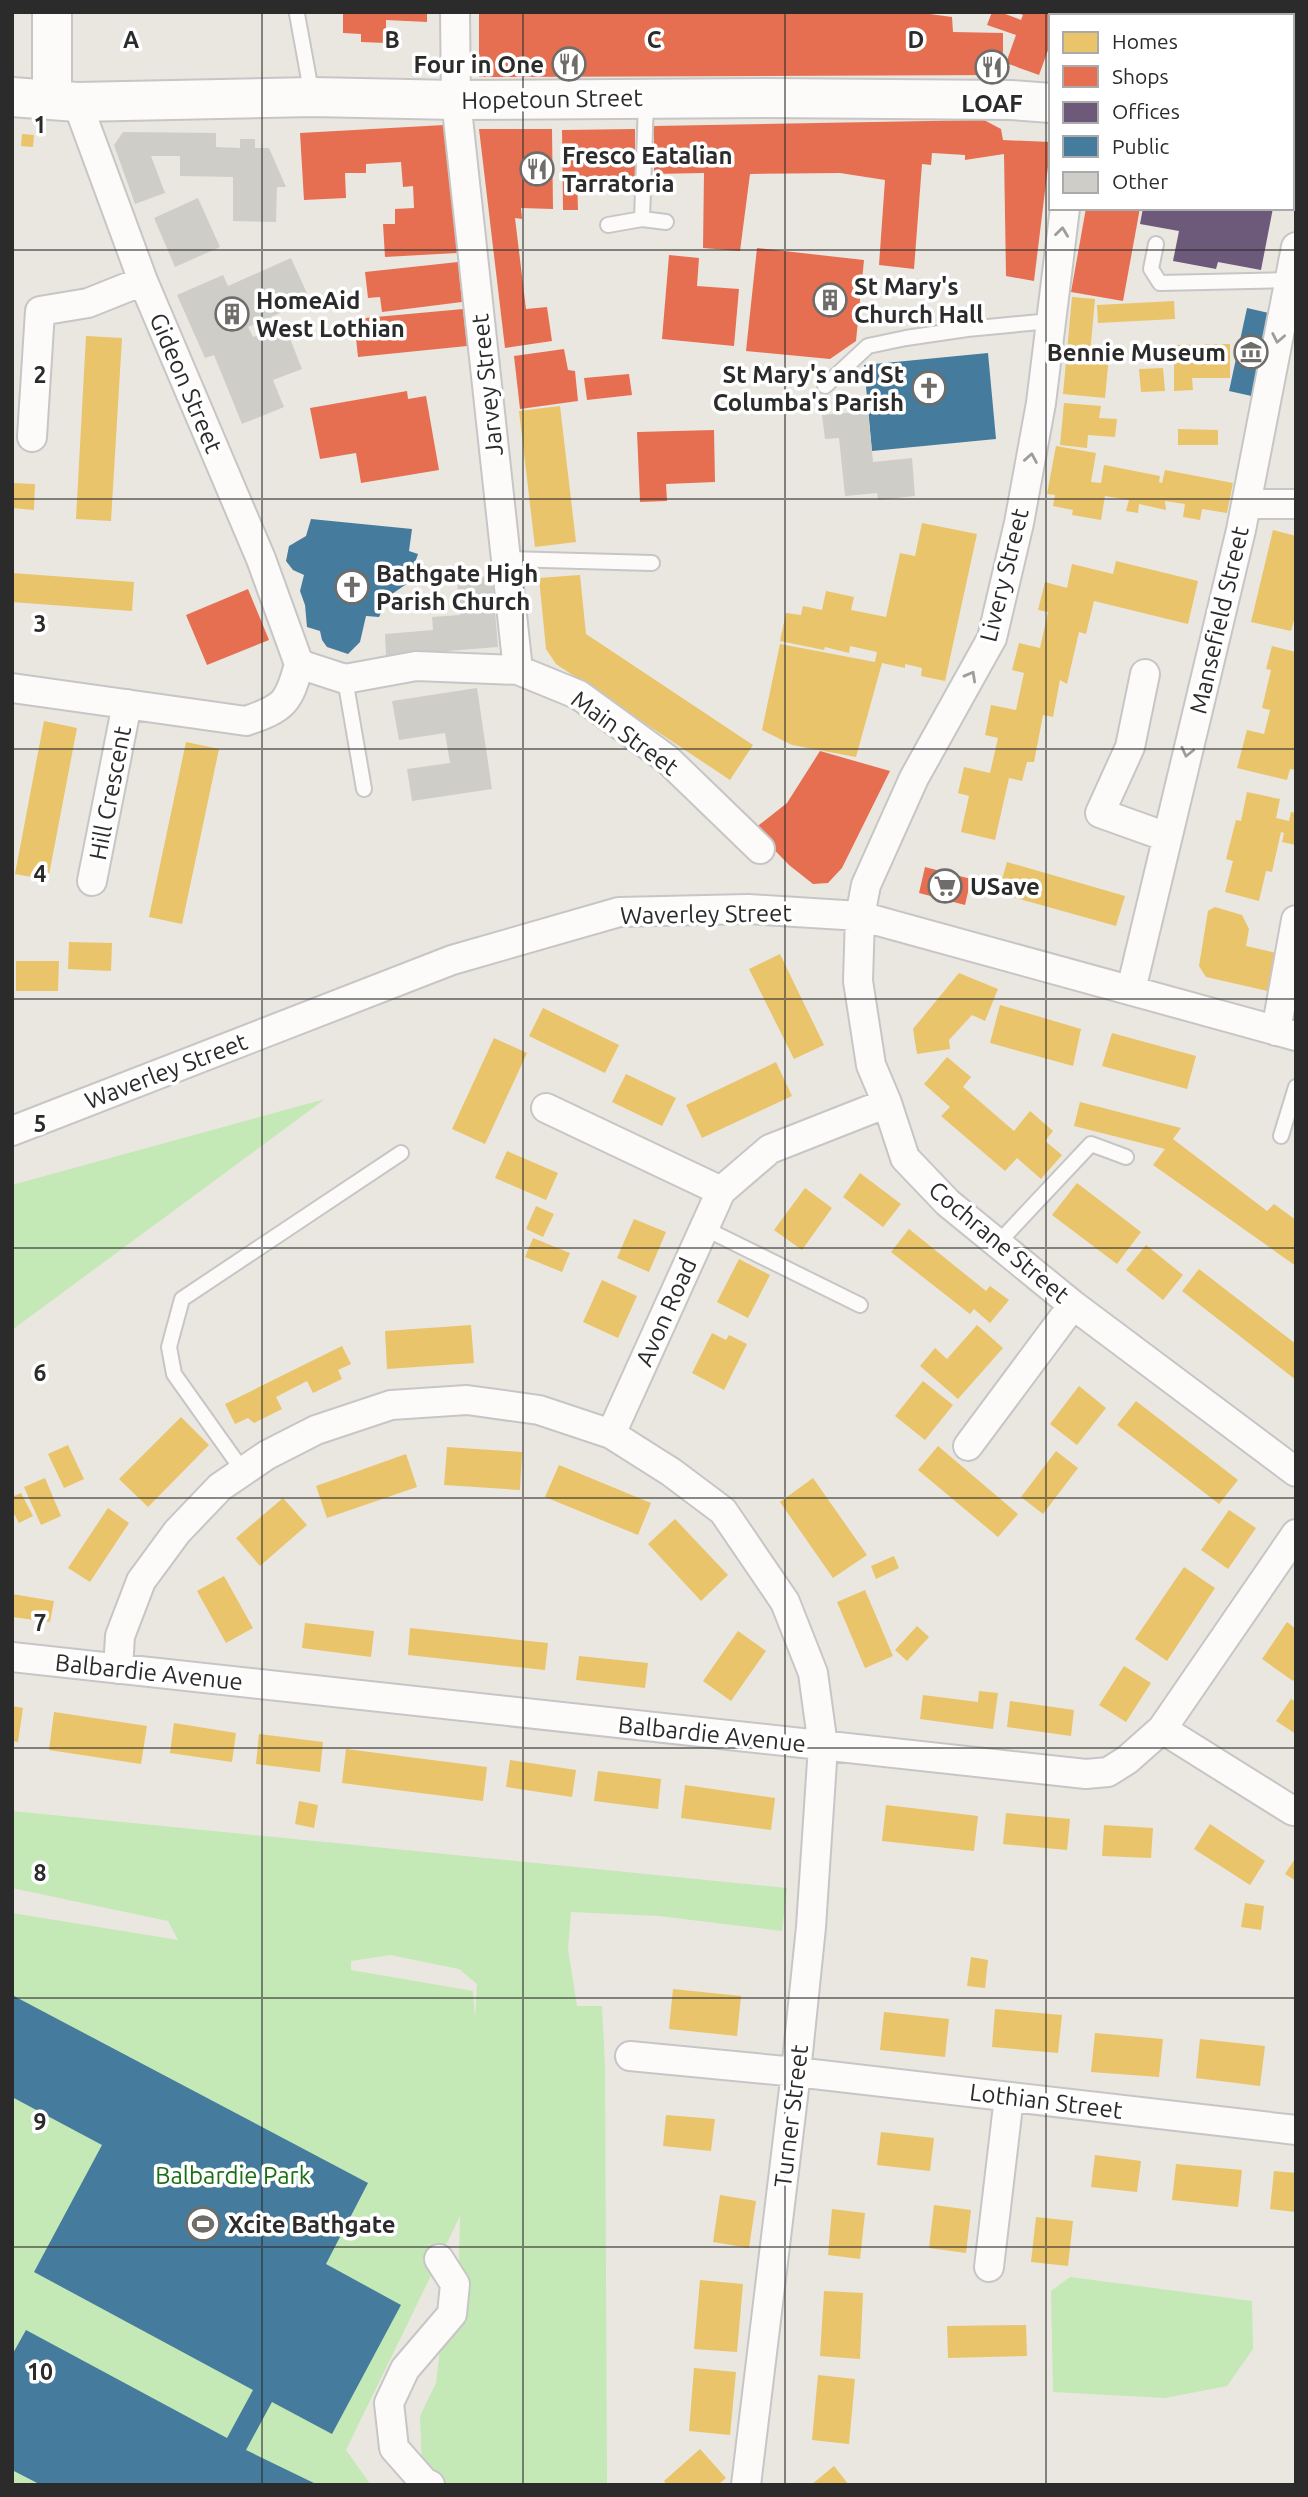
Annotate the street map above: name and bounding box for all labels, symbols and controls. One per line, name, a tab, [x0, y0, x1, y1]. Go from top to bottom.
legend	[1049, 14, 1294, 210]
text: A	[123, 27, 139, 52]
text: B	[384, 27, 400, 52]
text: C	[647, 27, 662, 52]
text: D	[908, 27, 924, 52]
text: Homes	[1112, 29, 1178, 53]
restaurant icon: Four in One	[550, 45, 588, 83]
restaurant icon: LOAF	[973, 48, 1011, 86]
place label: Four in One	[414, 51, 544, 78]
text: Shops	[1112, 64, 1169, 88]
street label: Hopetoun Street	[461, 84, 643, 114]
place label: LOAF	[961, 90, 1023, 117]
text: Offices	[1112, 99, 1180, 123]
text: 1	[34, 112, 46, 137]
text: Public	[1112, 134, 1169, 158]
place label: Fresco Eatalian Tarratoria	[562, 142, 732, 197]
restaurant icon: Fresco Eatalian Tarratoria	[518, 150, 556, 188]
text: Other	[1112, 169, 1168, 193]
one-way arrow	[1054, 226, 1069, 238]
place label: St Mary's Church Hall	[854, 273, 984, 328]
building icon: St Mary's Church Hall	[811, 281, 849, 319]
place label: HomeAid West Lothian	[256, 287, 405, 342]
building icon: HomeAid West Lothian	[213, 295, 251, 333]
street label: Gideon Street	[144, 309, 228, 458]
street label: Jarvey Street	[466, 312, 508, 457]
one-way arrow	[1271, 332, 1286, 344]
museum icon: Bennie Museum	[1232, 333, 1270, 371]
place label: Bennie Museum	[1047, 339, 1226, 366]
place label: St Mary's and St Columba's Parish	[713, 361, 904, 416]
text: 2	[34, 362, 46, 387]
church icon: St Mary's and St Columba's Parish	[910, 369, 948, 407]
one-way arrow	[1023, 452, 1038, 464]
street label: Livery Street	[974, 505, 1034, 645]
street label: Mansefield Street	[1184, 523, 1254, 716]
place label: Bathgate High Parish Church	[376, 560, 538, 615]
church icon: Bathgate High Parish Church	[333, 568, 371, 606]
text: 3	[34, 611, 46, 636]
one-way arrow	[963, 670, 976, 683]
street label: Main Street	[566, 685, 684, 781]
street label: Hill Crescent	[84, 723, 136, 862]
one-way arrow	[1181, 745, 1196, 757]
text: 4	[34, 861, 47, 886]
supermarket icon: USave	[926, 867, 964, 905]
place label: USave	[970, 873, 1040, 900]
street label: Waverley Street	[620, 899, 793, 929]
street label: Waverley Street	[81, 1027, 251, 1114]
text: 5	[34, 1111, 46, 1136]
street label: Cochrane Street	[923, 1176, 1075, 1309]
street label: Avon Road	[630, 1254, 702, 1370]
text: 6	[34, 1360, 47, 1385]
text: 7	[34, 1610, 46, 1635]
street label: Balbardie Avenue	[54, 1649, 244, 1695]
street label: Balbardie Avenue	[617, 1711, 807, 1757]
text: 8	[34, 1860, 46, 1885]
street label: Turner Street	[769, 2042, 813, 2189]
street label: Lothian Street	[968, 2078, 1125, 2124]
text: 9	[34, 2109, 46, 2134]
park label: Balbardie Park	[155, 2162, 311, 2189]
sports icon: Xcite Bathgate	[184, 2205, 222, 2243]
place label: Xcite Bathgate	[228, 2211, 395, 2238]
text: 10	[27, 2359, 53, 2384]

